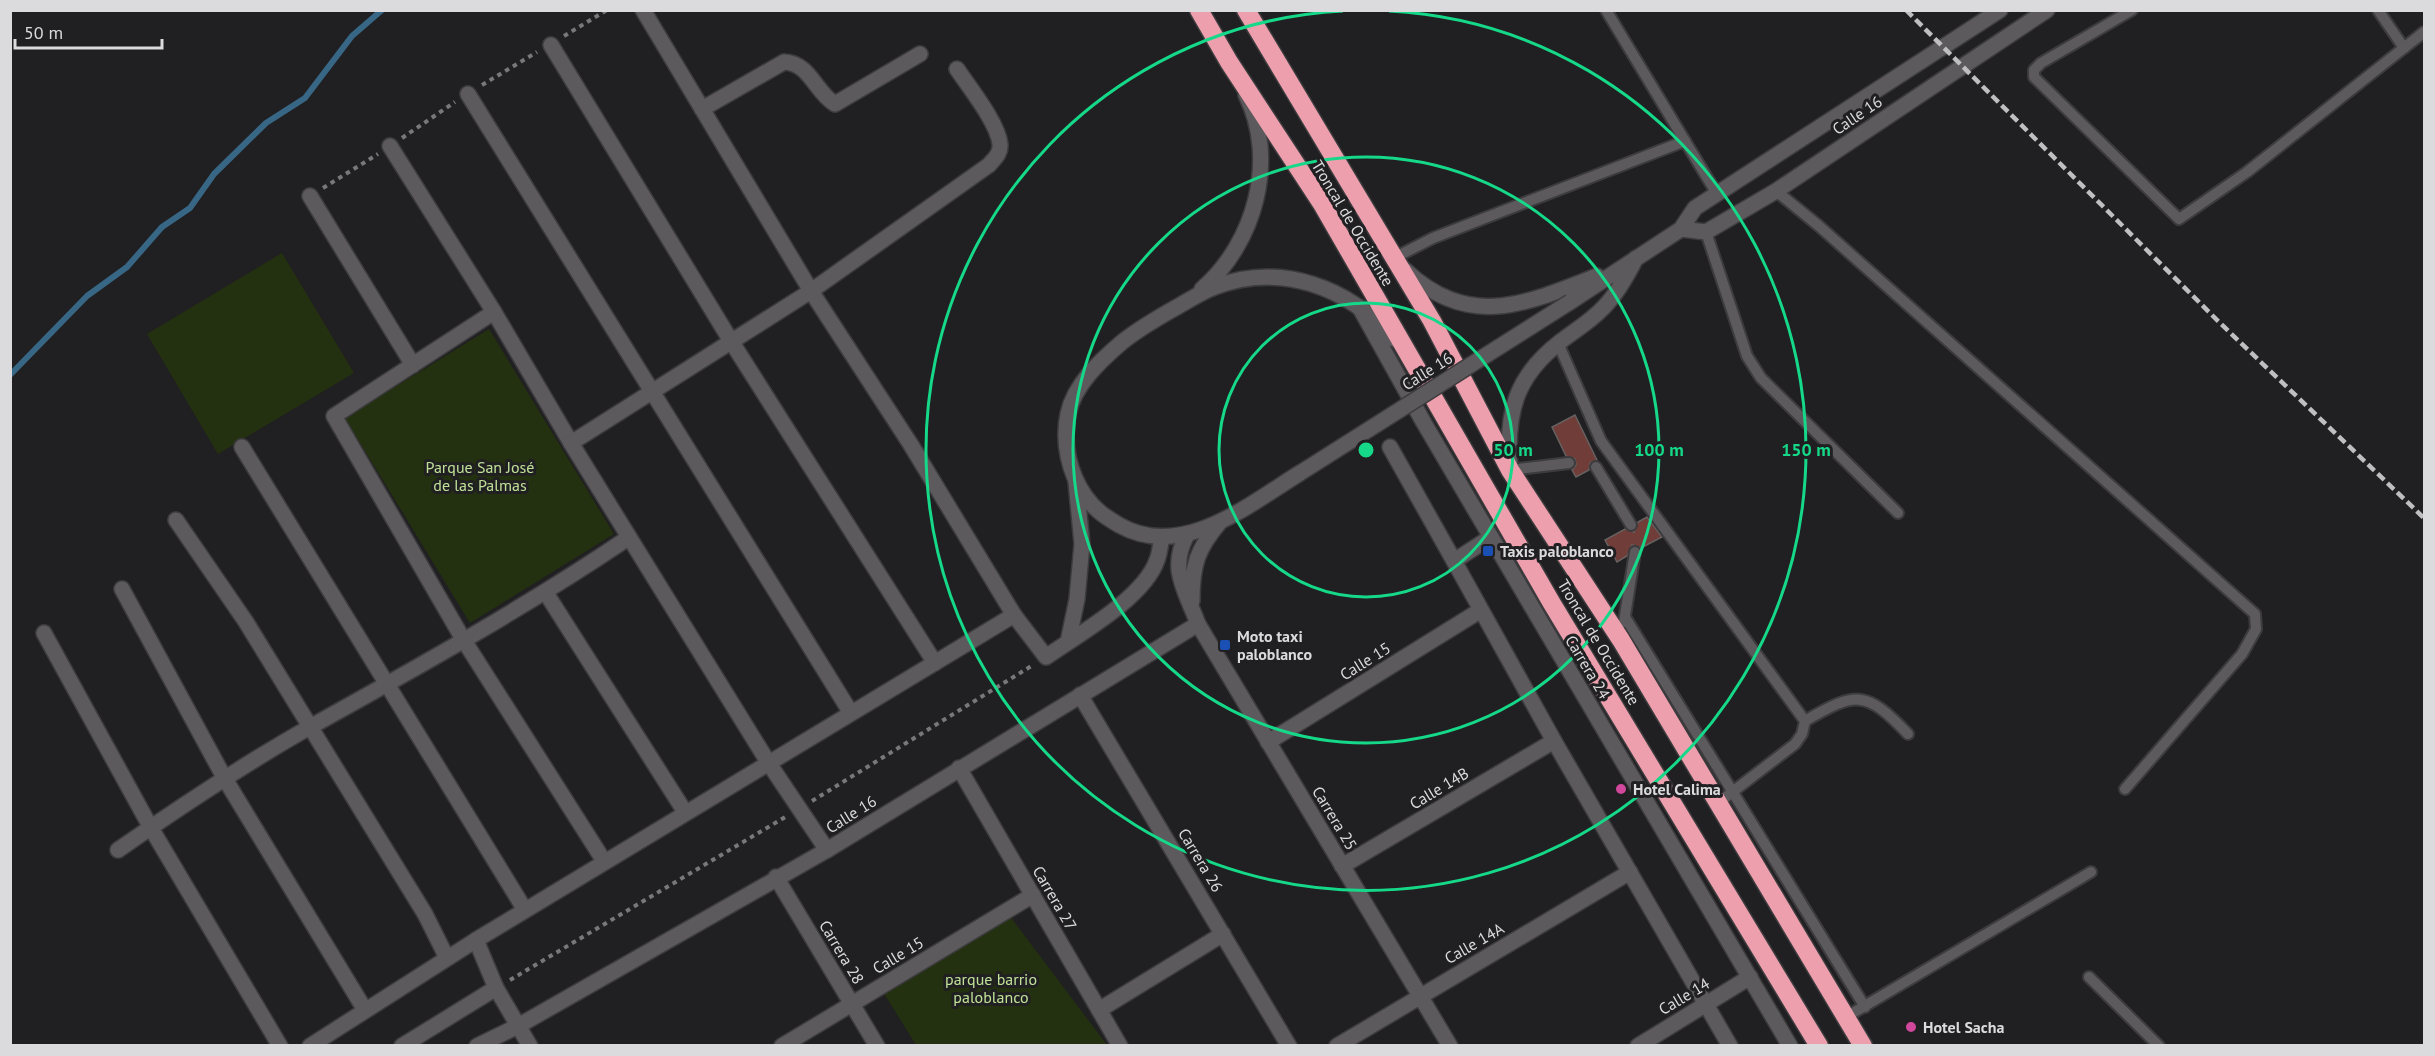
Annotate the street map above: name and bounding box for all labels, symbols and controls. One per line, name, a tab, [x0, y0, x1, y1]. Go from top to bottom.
scale bar	[15, 12, 162, 50]
text: 50 m	[24, 21, 63, 44]
street label: Calle 16	[1828, 91, 1886, 139]
street label: Troncal de Occidente	[1308, 156, 1398, 290]
street label: Calle 16	[1398, 348, 1456, 394]
text: 50 m	[1493, 438, 1533, 461]
text: 100 m	[1634, 438, 1684, 461]
text: 150 m	[1781, 438, 1831, 461]
centre of rings	[1356, 440, 1376, 460]
park label: Parque San José de las Palmas	[426, 457, 534, 495]
place label: Taxis paloblanco	[1500, 541, 1614, 561]
marker: Taxis paloblanco	[1481, 544, 1495, 558]
street label: Troncal de Occidente	[1554, 575, 1644, 709]
place label: Moto taxi paloblanco	[1237, 626, 1312, 664]
street label: Carrera 24	[1561, 631, 1615, 703]
marker: Moto taxi paloblanco	[1218, 638, 1232, 652]
street label: Calle 15	[1336, 638, 1394, 684]
street label: Calle 14B	[1406, 763, 1472, 813]
place label: Hotel Calima	[1633, 779, 1721, 799]
street label: Carrera 25	[1308, 782, 1362, 854]
marker: Hotel Calima	[1614, 782, 1628, 796]
street label: Calle 16	[822, 791, 880, 837]
street label: Carrera 26	[1174, 824, 1228, 896]
street label: Carrera 27	[1029, 862, 1081, 934]
street label: Carrera 28	[815, 916, 869, 988]
street label: Calle 14A	[1441, 918, 1508, 968]
street label: Calle 15	[869, 932, 927, 978]
park label: parque barrio paloblanco	[945, 969, 1037, 1007]
street label: Calle 14	[1655, 973, 1713, 1019]
place label: Hotel Sacha	[1923, 1017, 2004, 1037]
marker: Hotel Sacha	[1904, 1020, 1918, 1034]

